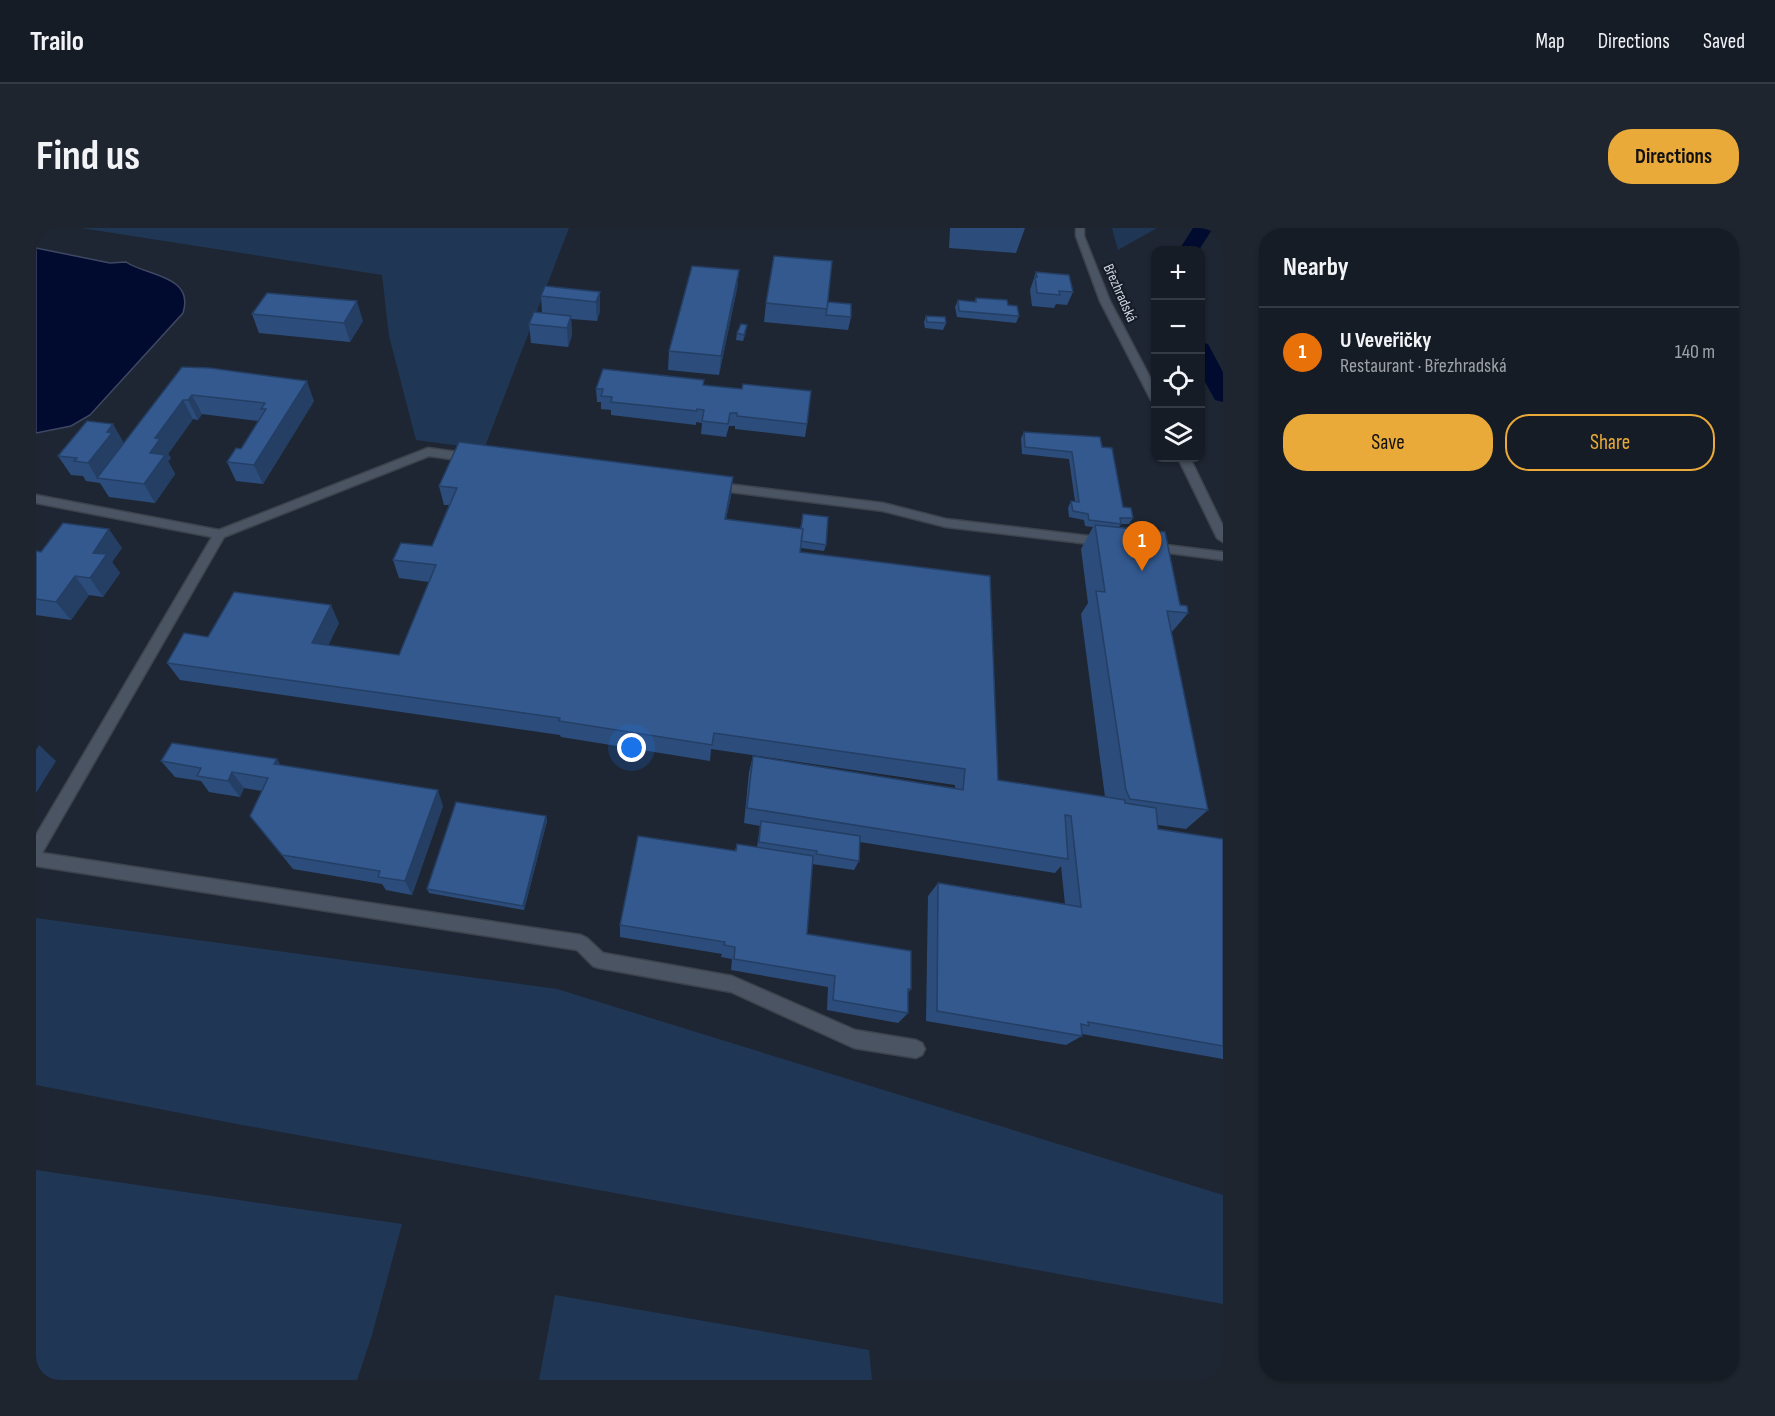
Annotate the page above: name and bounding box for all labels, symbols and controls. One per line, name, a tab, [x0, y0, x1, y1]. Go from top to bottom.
text: Trailo	[30, 25, 84, 58]
text: Map	[1535, 29, 1565, 54]
text: Directions	[1598, 29, 1670, 54]
text: Saved	[1703, 29, 1745, 54]
button: Directions	[1608, 129, 1739, 184]
text: Find us	[36, 131, 140, 182]
map controls	[1151, 246, 1205, 462]
button: +	[1151, 246, 1205, 300]
text: Nearby	[1283, 252, 1349, 283]
street label: Březhradská	[1099, 261, 1141, 325]
button: −	[1151, 300, 1205, 354]
text: U Veveřičky	[1340, 327, 1432, 354]
text: 1	[1299, 340, 1306, 364]
text: 140 m	[1675, 340, 1715, 364]
button: locate	[1151, 354, 1205, 408]
text: Restaurant · Březhradská	[1340, 354, 1507, 378]
button: layers	[1151, 408, 1205, 462]
button: Save	[1283, 414, 1493, 471]
button: Share	[1505, 414, 1715, 471]
pin: 1	[1122, 522, 1162, 571]
your location	[617, 733, 646, 762]

